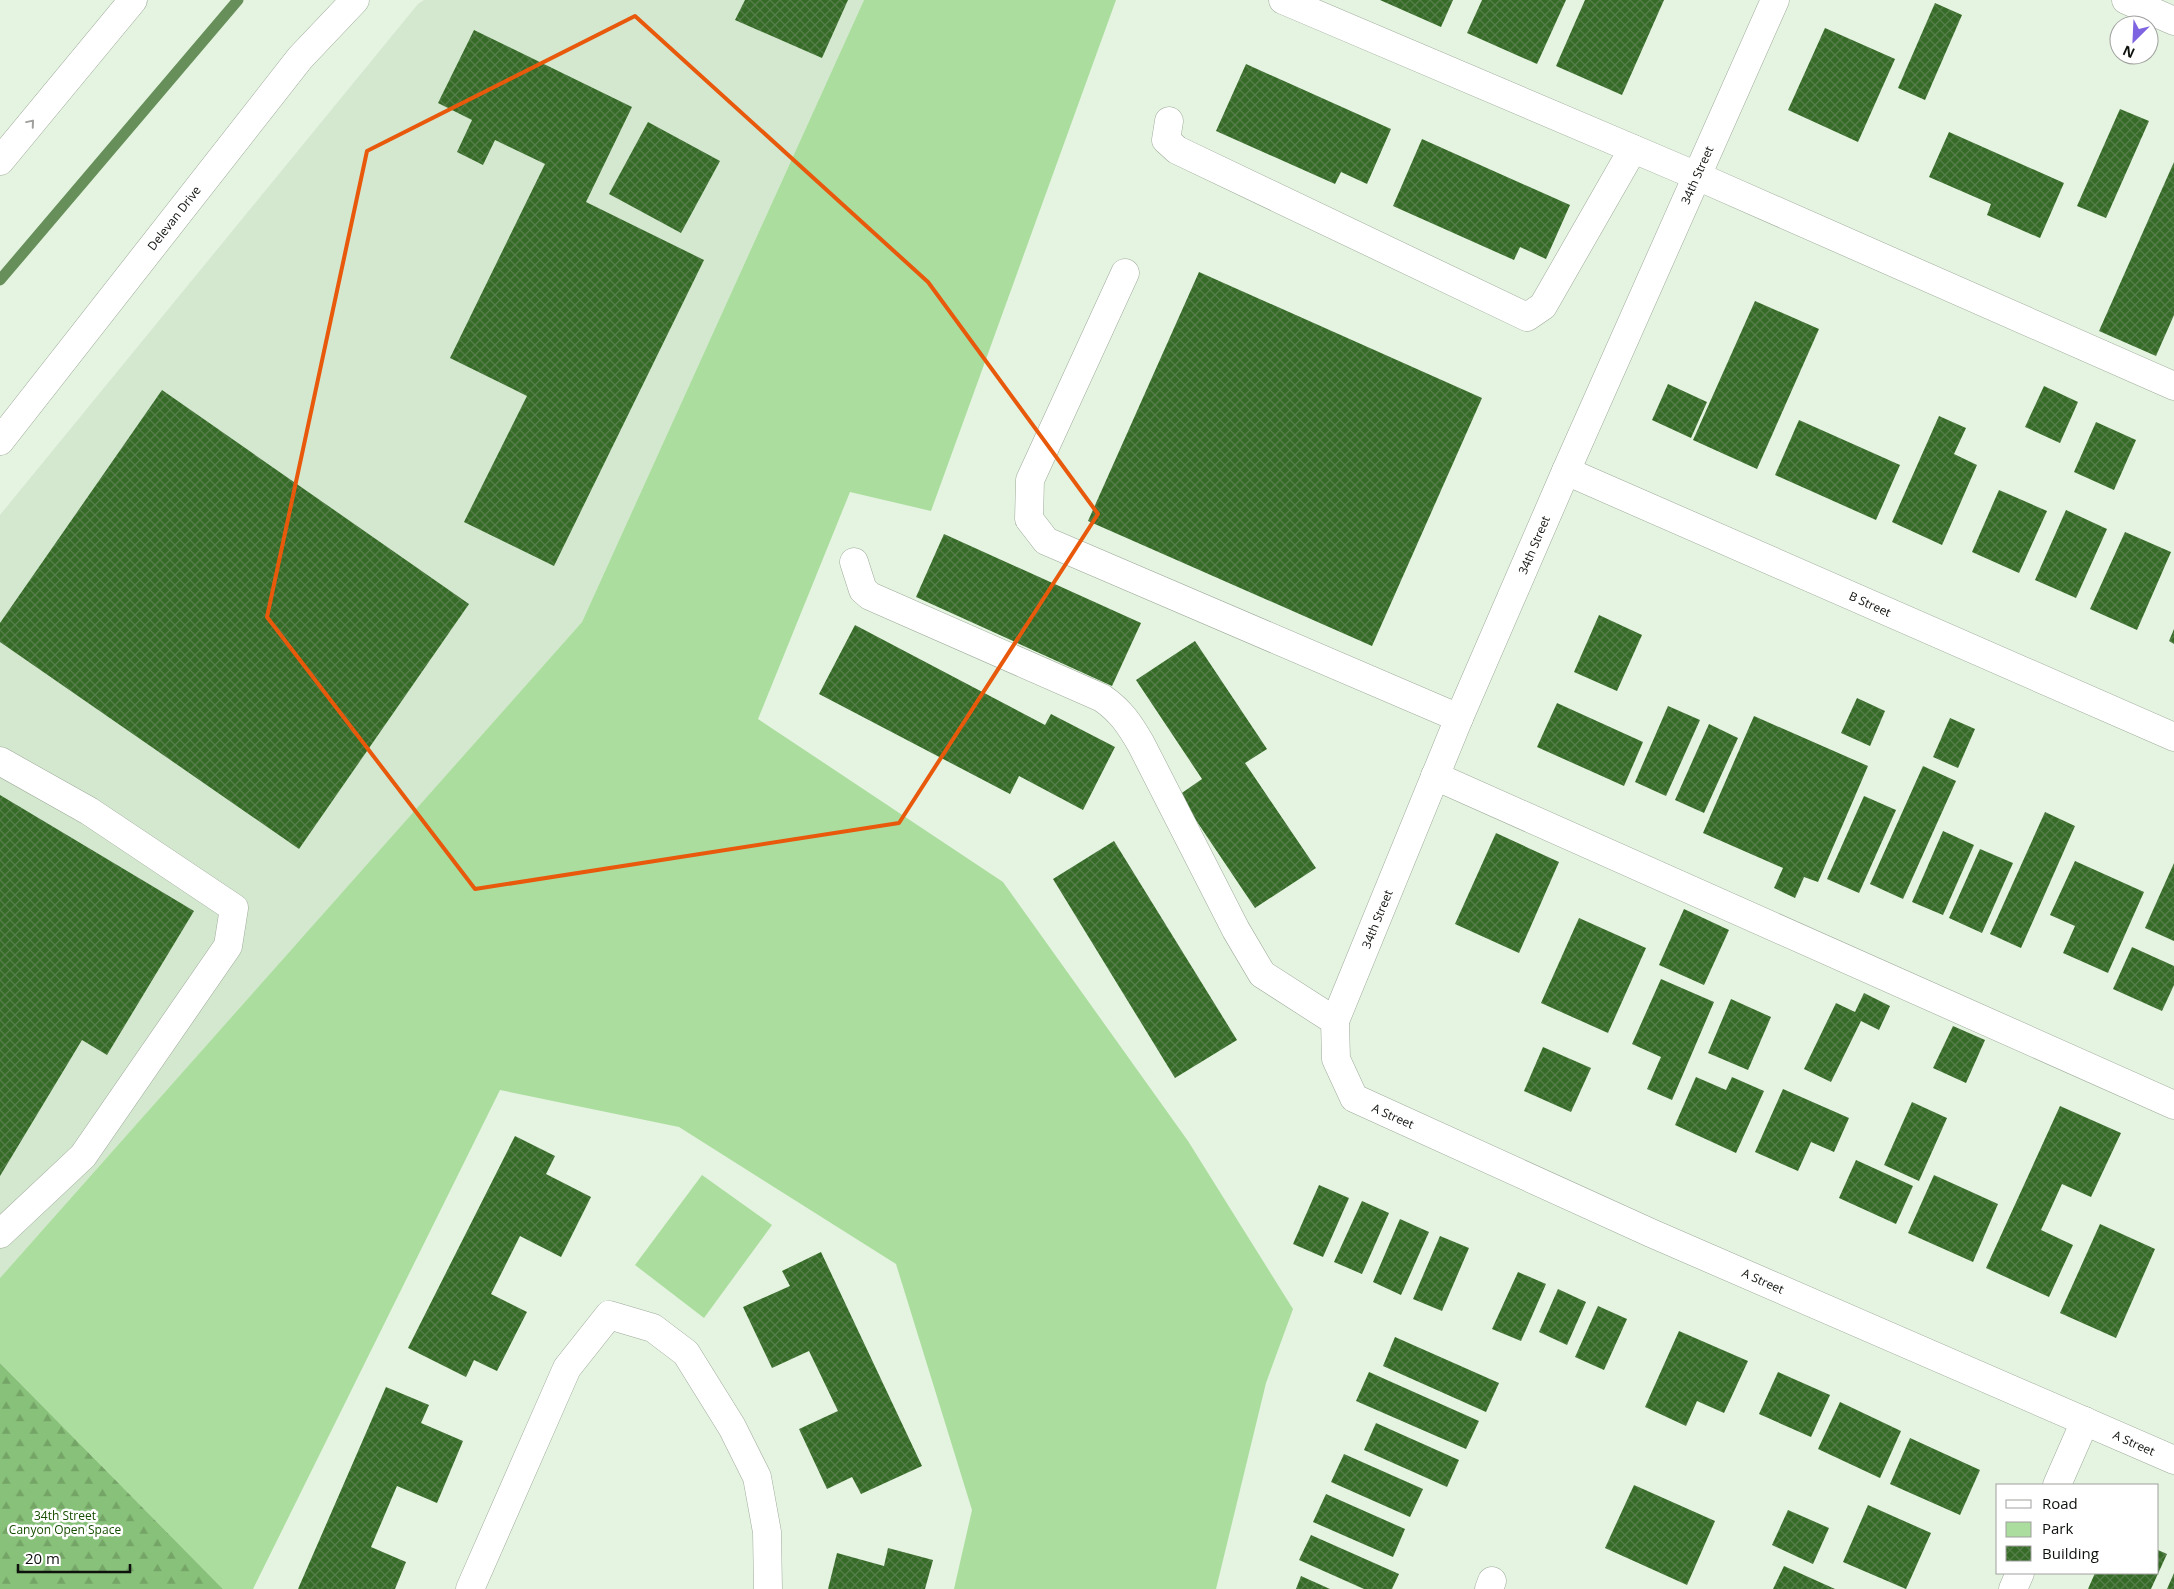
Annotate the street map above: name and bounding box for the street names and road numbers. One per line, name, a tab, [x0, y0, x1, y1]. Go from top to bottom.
street label: 34th Street	[1677, 143, 1717, 207]
street label: Delevan Drive	[143, 182, 205, 254]
street label: 34th Street	[1514, 513, 1554, 577]
street label: B Street	[1846, 587, 1894, 621]
street label: 34th Street	[1358, 887, 1396, 951]
street label: A Street	[1369, 1099, 1417, 1133]
street label: A Street	[1739, 1264, 1787, 1298]
street label: A Street	[2110, 1426, 2158, 1460]

